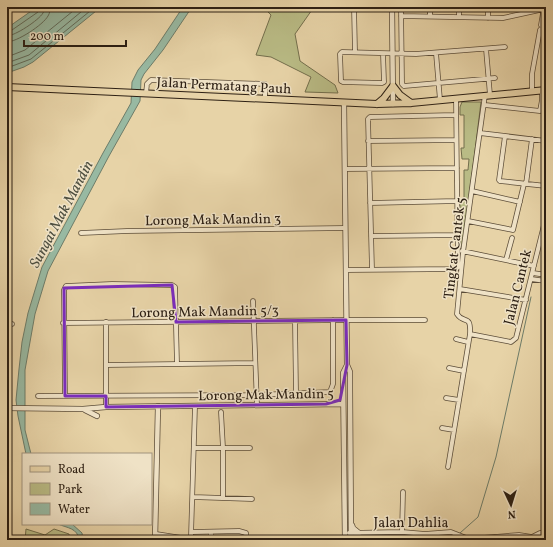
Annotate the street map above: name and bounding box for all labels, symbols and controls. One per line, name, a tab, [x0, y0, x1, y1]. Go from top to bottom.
scale bar	[24, 22, 126, 48]
text: 200 m	[30, 29, 64, 45]
street label: Jalan Permatang Pauh	[156, 73, 292, 100]
water label: Sungai Mak Mandin	[25, 157, 100, 272]
street label: Tingkat Cantek 5	[440, 196, 471, 300]
street label: Lorong Mak Mandin 3	[145, 210, 281, 231]
street label: Jalan Cantek	[500, 247, 537, 327]
street label: Lorong Mak Mandin 5/3	[131, 302, 279, 323]
street label: Lorong Mak Mandin 5	[198, 385, 334, 406]
legend	[22, 453, 152, 525]
text: Road	[58, 462, 85, 478]
text: Park	[58, 482, 83, 498]
north arrow	[491, 485, 531, 525]
text: Water	[58, 502, 90, 518]
text: N	[507, 506, 516, 521]
street label: Jalan Dahlia	[374, 514, 448, 533]

